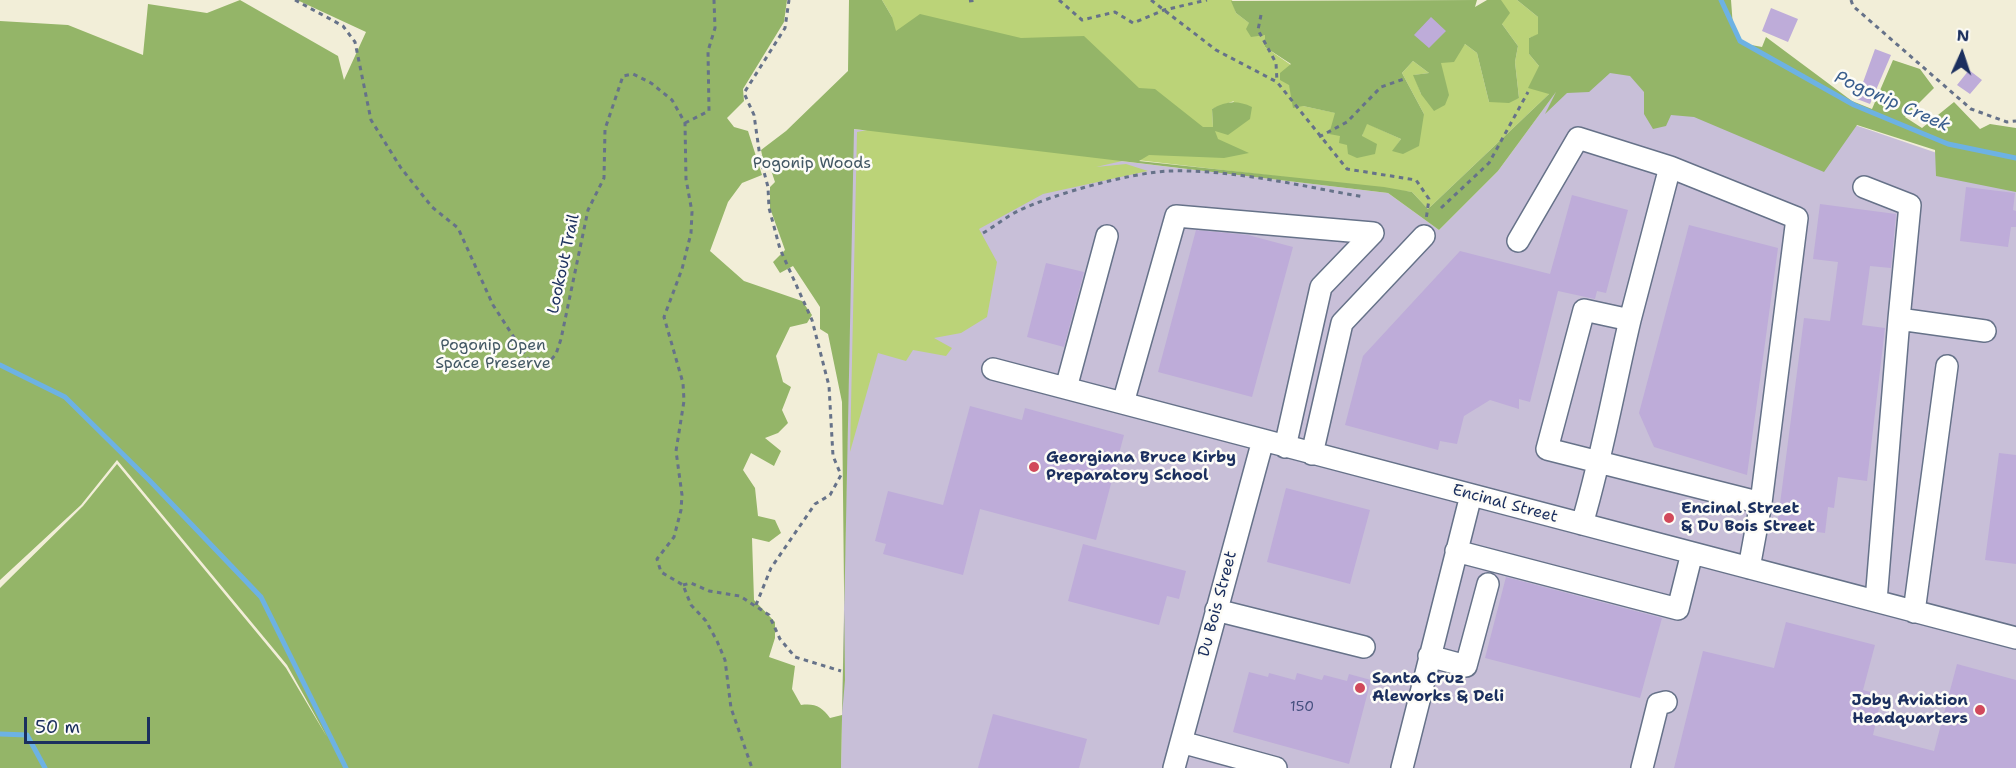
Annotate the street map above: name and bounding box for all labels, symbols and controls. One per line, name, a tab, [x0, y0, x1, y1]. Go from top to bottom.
north arrow	[1932, 24, 1992, 84]
text: N	[1956, 25, 1970, 46]
water label: Pogonip Creek	[1831, 67, 1953, 137]
park label: Pogonip Woods	[753, 154, 871, 174]
street label: Lookout Trail	[544, 212, 584, 316]
park label: Pogonip Open Space Preserve	[435, 336, 551, 374]
place label: Georgiana Bruce Kirby Preparatory School	[1046, 448, 1236, 486]
marker: Georgiana Bruce Kirby Preparatory School	[1027, 460, 1041, 474]
street label: Encinal Street	[1450, 481, 1560, 527]
place label: Encinal Street & Du Bois Street	[1681, 499, 1815, 537]
marker: Encinal Street & Du Bois Street	[1662, 511, 1676, 525]
street label: Du Bois Street	[1195, 549, 1241, 659]
place label: Santa Cruz Aleworks & Deli	[1372, 669, 1504, 707]
marker: Santa Cruz Aleworks & Deli	[1353, 681, 1367, 695]
place label: Joby Aviation Headquarters	[1851, 691, 1968, 729]
house number: 150	[1290, 699, 1314, 715]
marker: Joby Aviation Headquarters	[1973, 703, 1987, 717]
scale bar	[27, 705, 153, 743]
text: 50 m	[35, 715, 80, 739]

